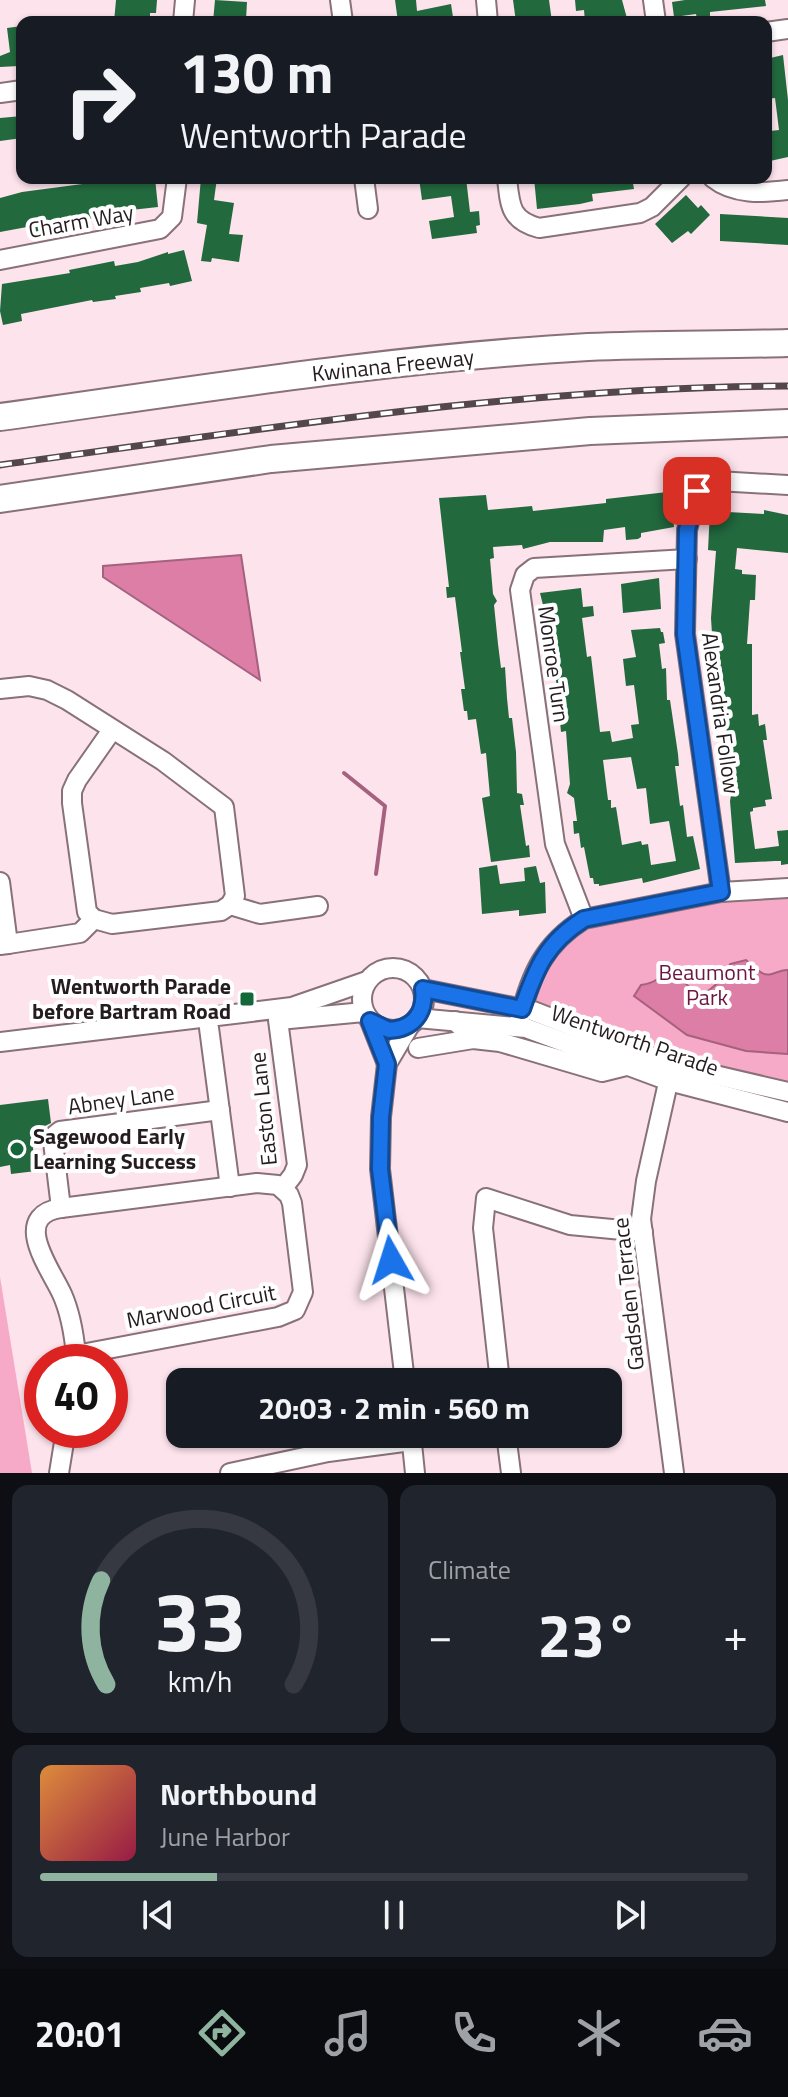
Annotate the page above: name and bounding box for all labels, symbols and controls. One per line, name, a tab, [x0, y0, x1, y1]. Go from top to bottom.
text: 130 m	[180, 30, 333, 115]
icon: right	[48, 48, 152, 152]
text: Wentworth Parade	[180, 107, 467, 162]
street label: Charm Way	[26, 195, 137, 247]
street label: Kwinana Freeway	[310, 340, 476, 390]
pin	[663, 457, 731, 525]
icon: arrive	[675, 469, 719, 513]
street label: Monroe Turn	[529, 603, 579, 725]
street label: Alexandria Follow	[693, 630, 749, 796]
park label: Beaumont Park	[659, 955, 756, 1014]
place label: Wentworth Parade before Bartram Road	[32, 969, 231, 1028]
marker: Wentworth Parade before Bartram Road	[238, 990, 256, 1008]
street label: Wentworth Parade	[547, 995, 723, 1085]
street label: Easton Lane	[240, 1051, 286, 1167]
street label: Abney Lane	[65, 1075, 177, 1123]
place label: Sagewood Early Learning Success	[33, 1119, 196, 1178]
marker: Sagewood Early Learning Success	[8, 1140, 26, 1158]
street label: Gadsden Terrace	[603, 1216, 653, 1372]
position arrow	[349, 1218, 433, 1302]
street label: Marwood Circuit	[123, 1275, 279, 1337]
speed limit sign: 40	[24, 1344, 128, 1448]
text: 20:03 · 2 min · 560 m	[258, 1385, 530, 1431]
text: Climate	[428, 1550, 511, 1589]
text: 33	[153, 1557, 247, 1683]
text: 23°	[538, 1589, 638, 1680]
text: −	[428, 1601, 453, 1668]
text: +	[723, 1601, 748, 1668]
text: km/h	[168, 1660, 232, 1703]
text: Northbound	[160, 1771, 317, 1817]
text: June Harbor	[160, 1817, 290, 1856]
icon: previous	[136, 1893, 180, 1937]
icon: pause	[372, 1893, 416, 1937]
icon: next	[608, 1893, 652, 1937]
icon: directions	[194, 2005, 250, 2061]
icon: music	[320, 2005, 376, 2061]
icon: phone	[446, 2005, 502, 2061]
icon: climate	[571, 2005, 627, 2061]
icon: car	[697, 2005, 753, 2061]
text: 20:01	[35, 2006, 125, 2061]

